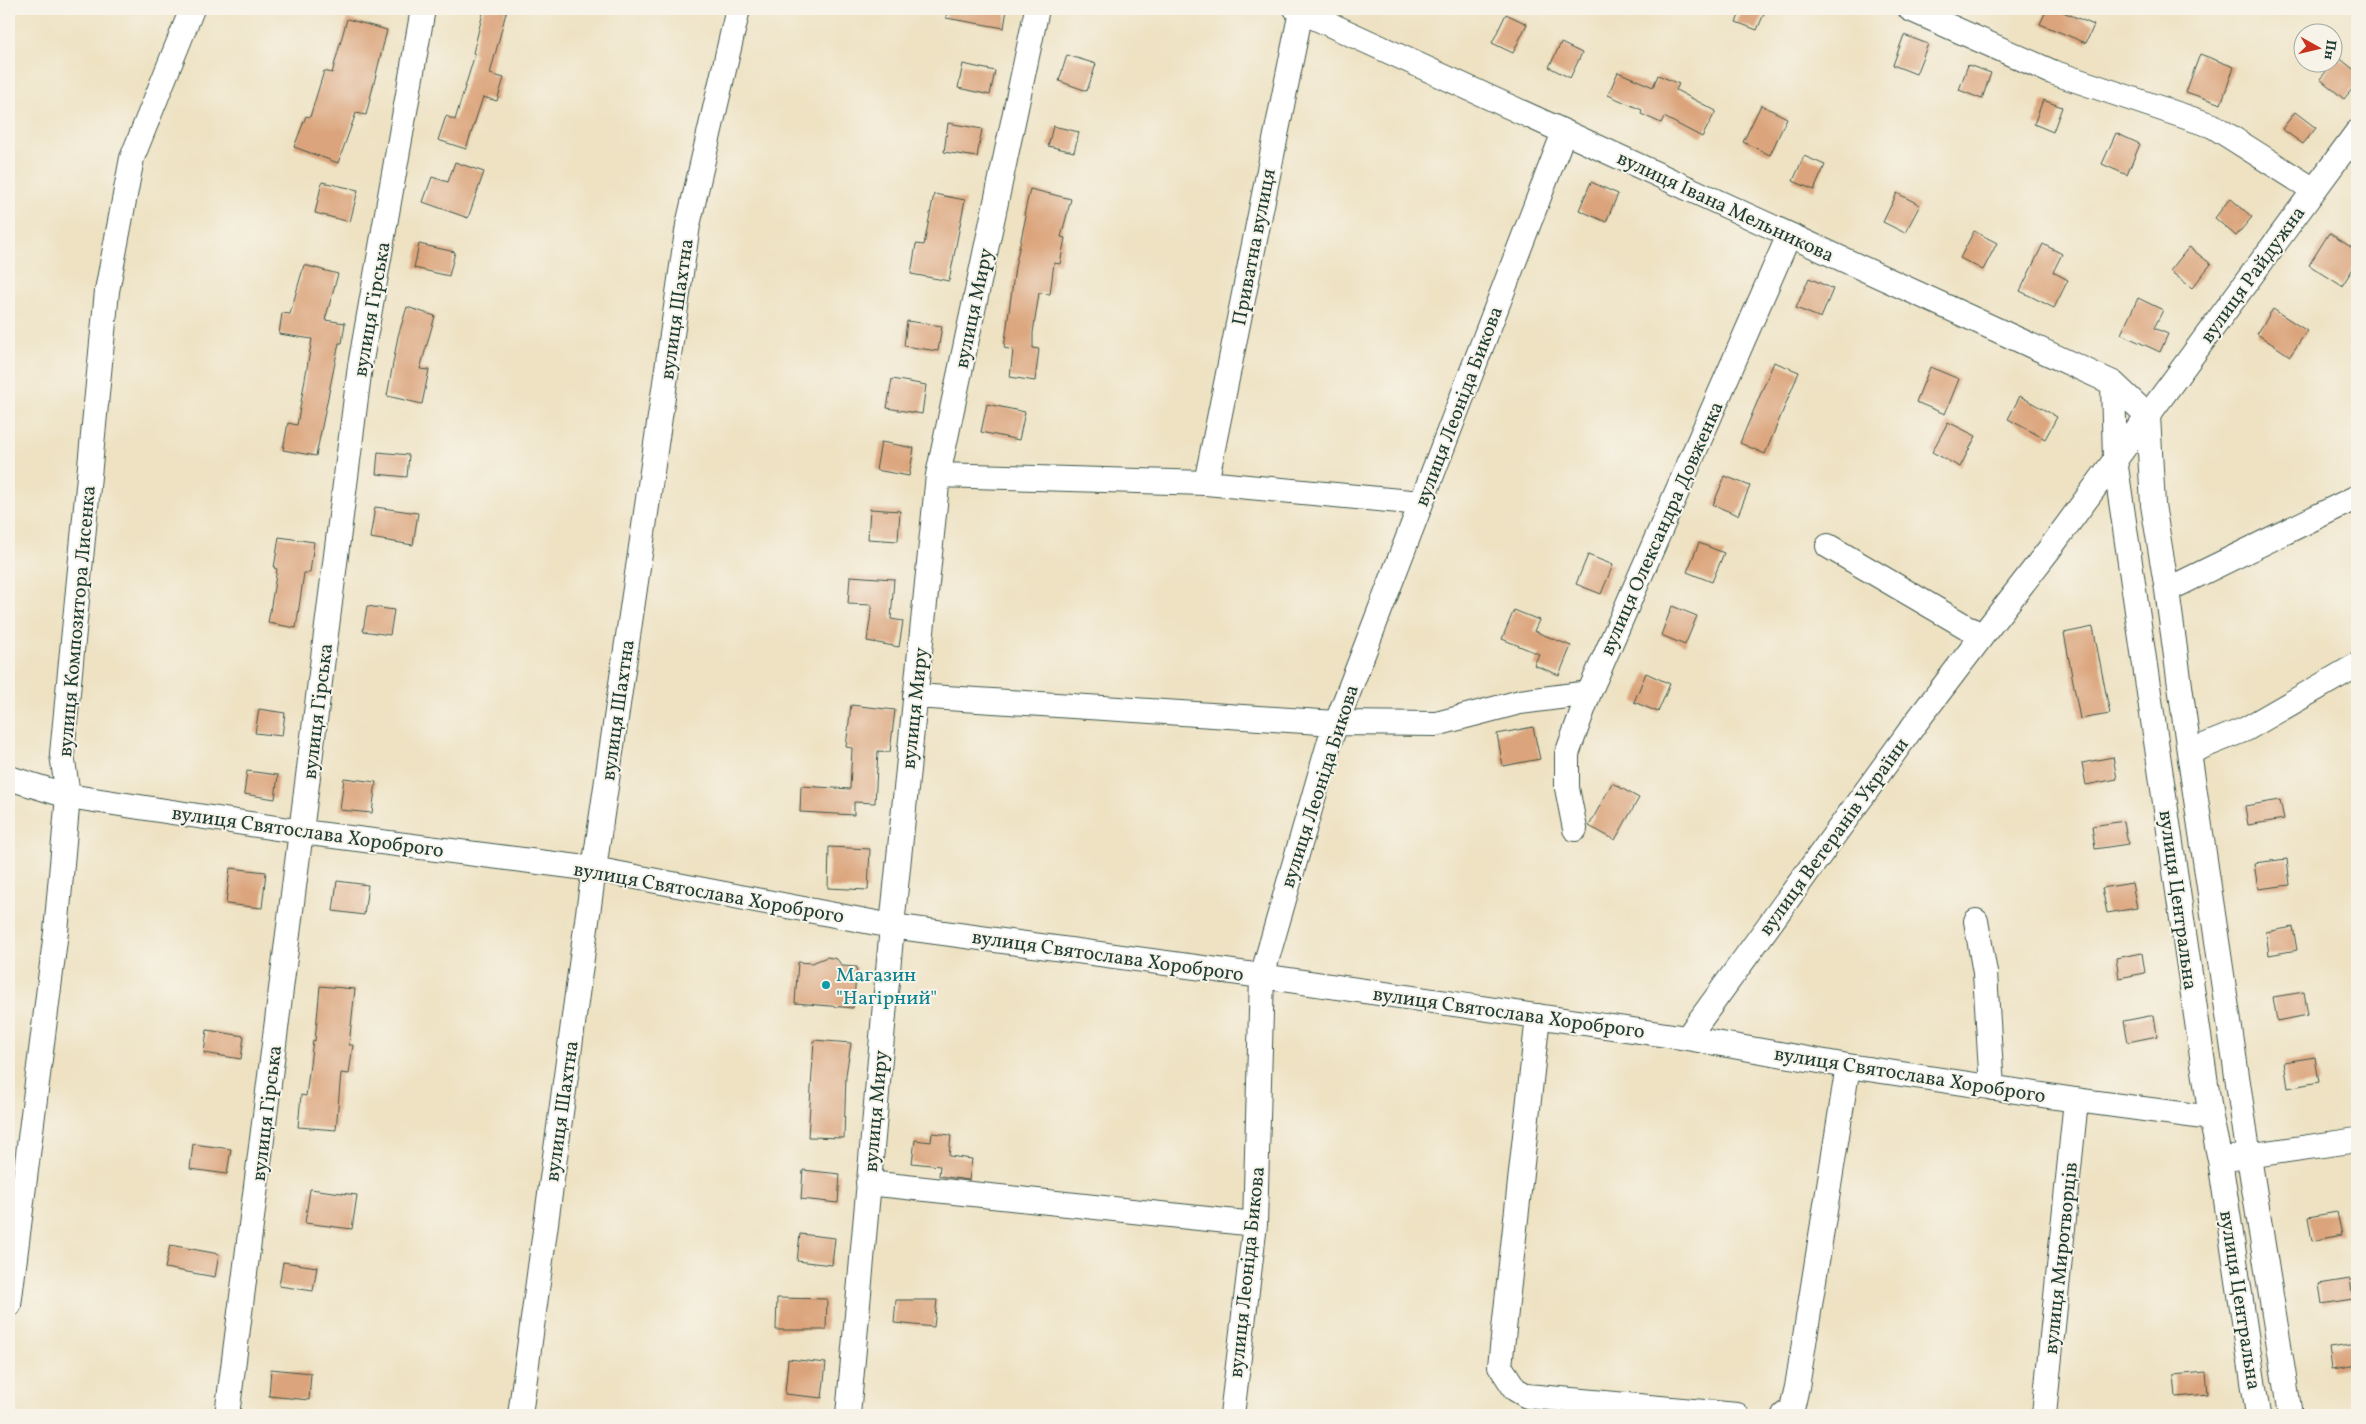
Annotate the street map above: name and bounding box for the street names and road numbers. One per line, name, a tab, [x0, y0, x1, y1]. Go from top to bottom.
street label: вулиця Івана Мельникова	[1612, 145, 1838, 271]
street label: Приватна вулиця	[1226, 167, 1284, 328]
street label: вулиця Райдужна	[2194, 201, 2313, 349]
street label: вулиця Шахтна	[654, 237, 702, 382]
street label: вулиця Гірська	[347, 240, 399, 379]
street label: вулиця Миру	[949, 245, 1001, 371]
street label: вулиця Леоніда Бикова	[1409, 303, 1511, 511]
street label: вулиця Олександра Довженка	[1594, 397, 1732, 660]
street label: вулиця Композитора Лисенка	[52, 484, 104, 758]
street label: вулиця Шахтна	[595, 638, 643, 783]
street label: вулиця Гірська	[297, 642, 341, 781]
street label: вулиця Миру	[896, 646, 936, 771]
street label: вулиця Леоніда Бикова	[1275, 681, 1367, 892]
street label: вулиця Ветеранів України	[1753, 732, 1916, 942]
street label: вулиця Святослава Хороброго	[170, 800, 446, 866]
street label: вулиця Центральна	[2151, 809, 2203, 992]
street label: вулиця Святослава Хороброго	[571, 856, 846, 932]
street label: вулиця Святослава Хороброго	[970, 924, 1246, 990]
street label: вулиця Святослава Хороброго	[1371, 981, 1647, 1047]
street label: вулиця Шахтна	[539, 1039, 587, 1184]
street label: вулиця Святослава Хороброго	[1772, 1041, 2047, 1111]
street label: вулиця Гірська	[246, 1044, 290, 1183]
street label: вулиця Миру	[858, 1049, 896, 1173]
street label: вулиця Миротворців	[2038, 1161, 2086, 1356]
street label: вулиця Леоніда Бикова	[1223, 1165, 1273, 1379]
street label: вулиця Центральна	[2211, 1209, 2267, 1392]

